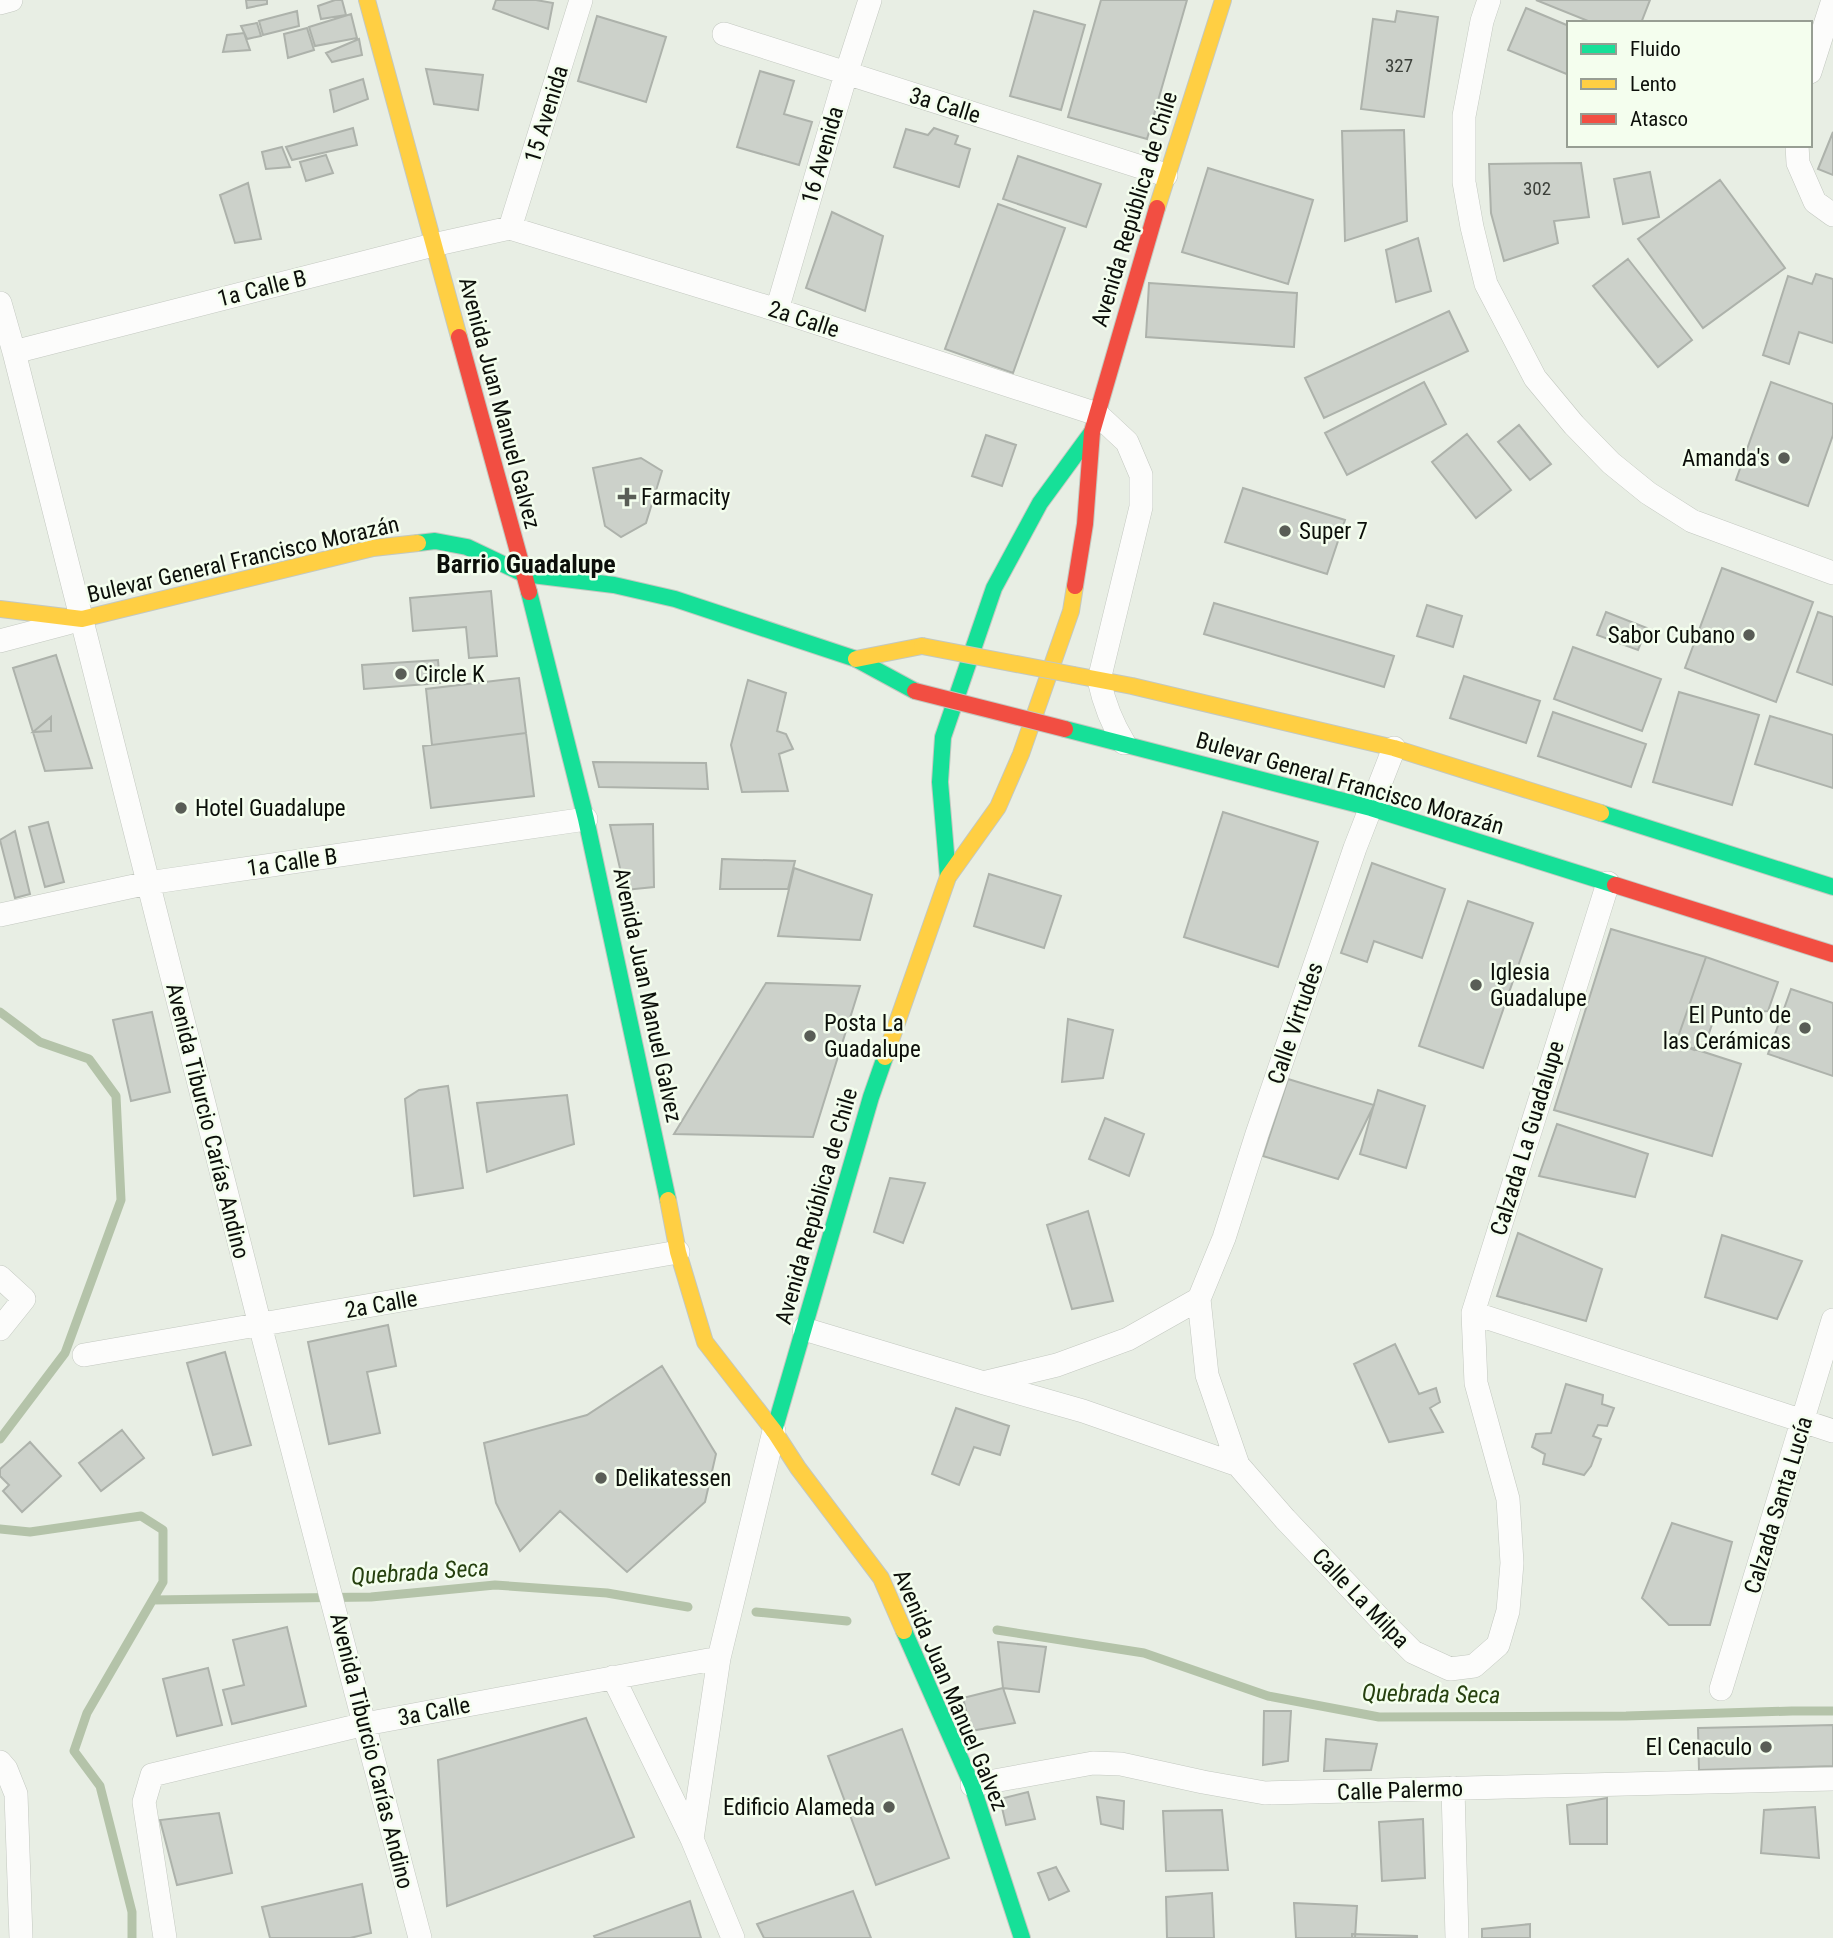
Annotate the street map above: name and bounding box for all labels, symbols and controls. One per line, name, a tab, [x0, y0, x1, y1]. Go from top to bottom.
legend	[1567, 21, 1812, 147]
text: Fluido	[1630, 37, 1681, 61]
house number: 327	[1385, 54, 1413, 77]
street label: 15 Avenida	[519, 62, 574, 166]
text: Lento	[1630, 72, 1677, 96]
street label: 3a Calle	[906, 82, 984, 129]
street label: Avenida República de Chile	[1086, 88, 1183, 330]
street label: 16 Avenida	[796, 103, 849, 207]
text: Atasco	[1630, 107, 1688, 131]
house number: 302	[1523, 177, 1551, 200]
street label: 1a Calle B	[215, 264, 309, 313]
street label: Avenida Juan Manuel Galvez	[453, 274, 546, 532]
street label: 2a Calle	[765, 295, 843, 344]
place label: Amanda's	[1682, 445, 1770, 472]
marker: Amanda's	[1776, 450, 1792, 466]
place label: Farmacity	[641, 484, 731, 511]
marker: Farmacity	[619, 489, 635, 505]
street label: Bulevar General Francisco Morazán	[85, 510, 402, 609]
place label: Super 7	[1299, 518, 1368, 545]
marker: Super 7	[1277, 523, 1293, 539]
district label: Barrio Guadalupe	[436, 549, 616, 579]
place label: Sabor Cubano	[1608, 622, 1735, 649]
marker: Sabor Cubano	[1741, 627, 1757, 643]
place label: Circle K	[415, 661, 485, 688]
marker: Circle K	[393, 666, 409, 682]
street label: Bulevar General Francisco Morazán	[1193, 727, 1507, 840]
place label: Hotel Guadalupe	[195, 795, 346, 822]
marker: Hotel Guadalupe	[173, 800, 189, 816]
street label: 1a Calle B	[245, 843, 339, 882]
street label: Avenida Juan Manuel Galvez	[607, 865, 688, 1125]
street label: Calle Virtudes	[1262, 959, 1329, 1088]
place label: Iglesia Guadalupe	[1490, 959, 1587, 1012]
marker: Iglesia Guadalupe	[1468, 977, 1484, 993]
street label: Avenida Tiburcio Carías Andino	[160, 980, 255, 1262]
place label: El Punto de las Cerámicas	[1663, 1002, 1791, 1055]
place label: Posta La Guadalupe	[824, 1010, 921, 1063]
marker: El Punto de las Cerámicas	[1797, 1020, 1813, 1036]
marker: Posta La Guadalupe	[802, 1028, 818, 1044]
street label: Calzada La Guadalupe	[1485, 1038, 1570, 1239]
street label: Avenida República de Chile	[770, 1085, 863, 1327]
street label: 2a Calle	[343, 1285, 419, 1324]
street label: Calzada Santa Lucía	[1739, 1413, 1818, 1597]
place label: Delikatessen	[615, 1465, 731, 1492]
marker: Delikatessen	[593, 1470, 609, 1486]
street label: Calle La Milpa	[1306, 1543, 1415, 1654]
water label: Quebrada Seca	[350, 1553, 490, 1591]
street label: Avenida Juan Manuel Galvez	[887, 1566, 1014, 1815]
street label: Avenida Tiburcio Carías Andino	[324, 1610, 419, 1892]
water label: Quebrada Seca	[1362, 1679, 1500, 1709]
street label: 3a Calle	[396, 1691, 473, 1732]
place label: El Cenaculo	[1645, 1734, 1752, 1761]
marker: El Cenaculo	[1758, 1739, 1774, 1755]
street label: Calle Palermo	[1336, 1775, 1464, 1806]
place label: Edificio Alameda	[723, 1794, 875, 1821]
marker: Edificio Alameda	[881, 1799, 897, 1815]

